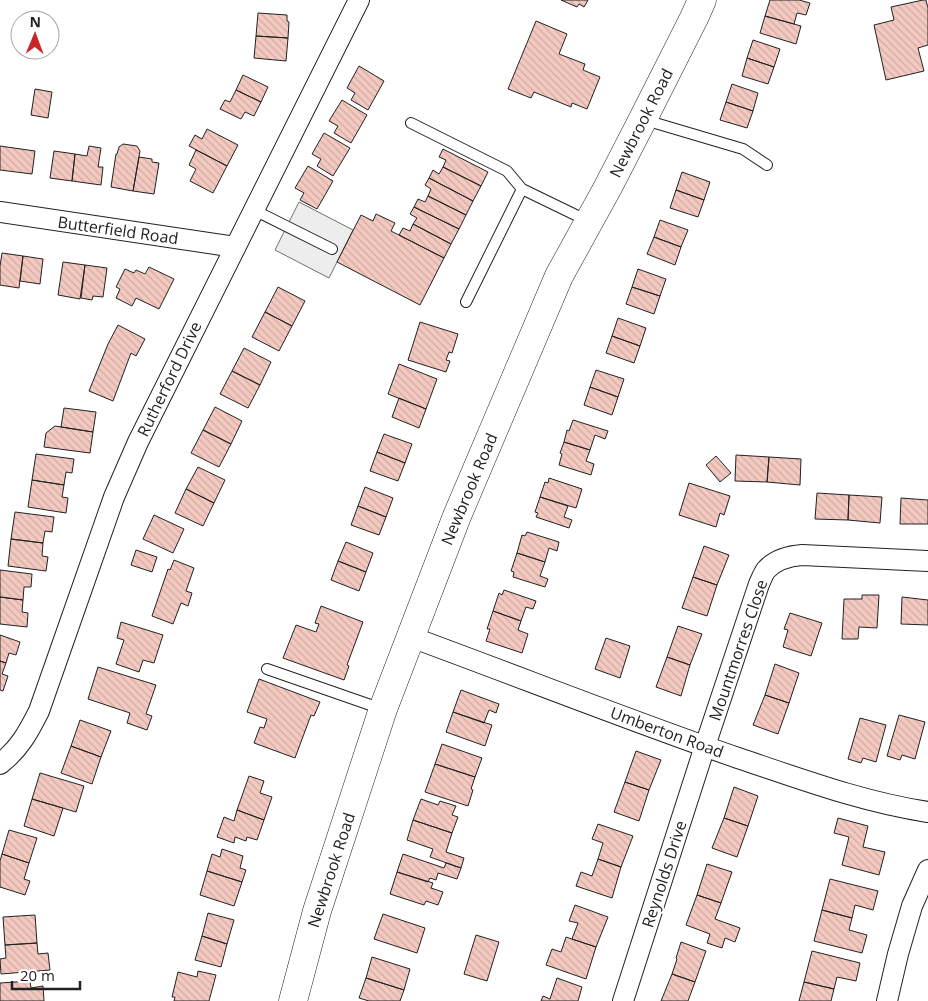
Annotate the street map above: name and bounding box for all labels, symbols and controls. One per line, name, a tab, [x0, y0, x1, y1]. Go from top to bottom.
north arrow	[10, 10, 60, 60]
text: N	[29, 12, 41, 31]
street label: Newbrook Road	[604, 65, 678, 181]
street label: Butterfield Road	[56, 211, 180, 249]
street label: Rutherford Drive	[132, 318, 206, 440]
street label: Newbrook Road	[435, 430, 503, 548]
street label: Mountmorres Close	[704, 576, 772, 724]
street label: Umberton Road	[607, 701, 727, 763]
street label: Newbrook Road	[302, 810, 360, 930]
street label: Reynolds Drive	[636, 818, 692, 930]
scale bar	[12, 958, 80, 990]
text: 20 m	[20, 965, 55, 985]

